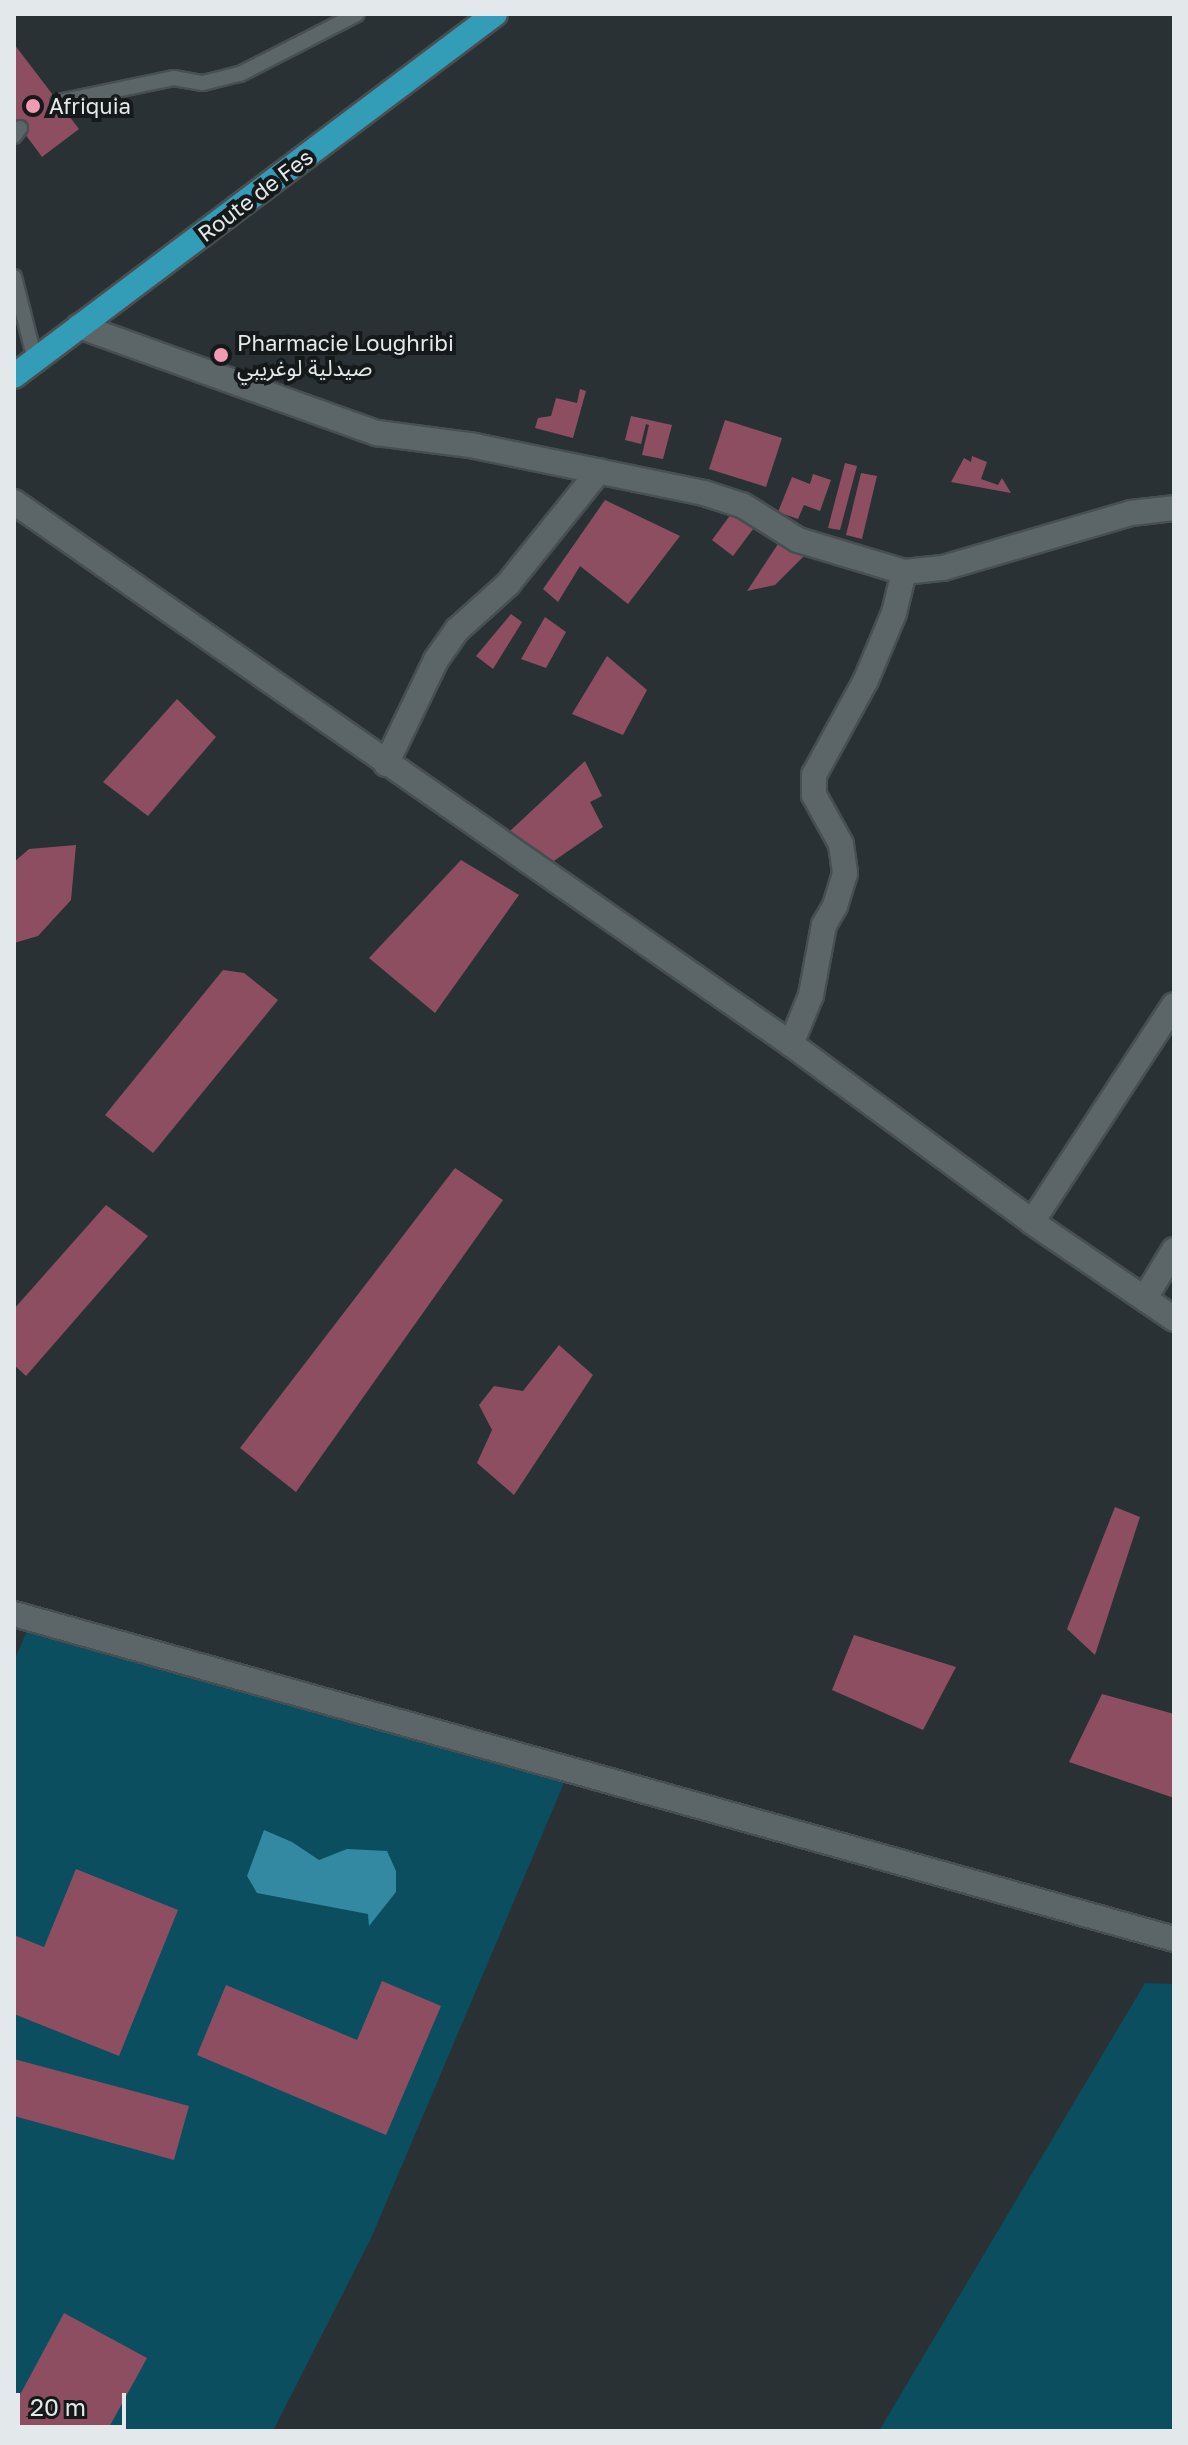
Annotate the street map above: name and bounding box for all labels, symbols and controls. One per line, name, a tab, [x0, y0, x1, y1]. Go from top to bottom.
place label: Afriquia	[49, 93, 131, 119]
marker: Afriquia	[24, 97, 42, 115]
street label: Route de Fes	[192, 143, 318, 247]
place label: Pharmacie Loughribi صيدلية لوغريبي	[237, 329, 454, 380]
marker: Pharmacie Loughribi صيدلية لوغريبي	[212, 346, 230, 364]
scale bar	[20, 2377, 130, 2427]
text: 20 m	[30, 2392, 86, 2421]

